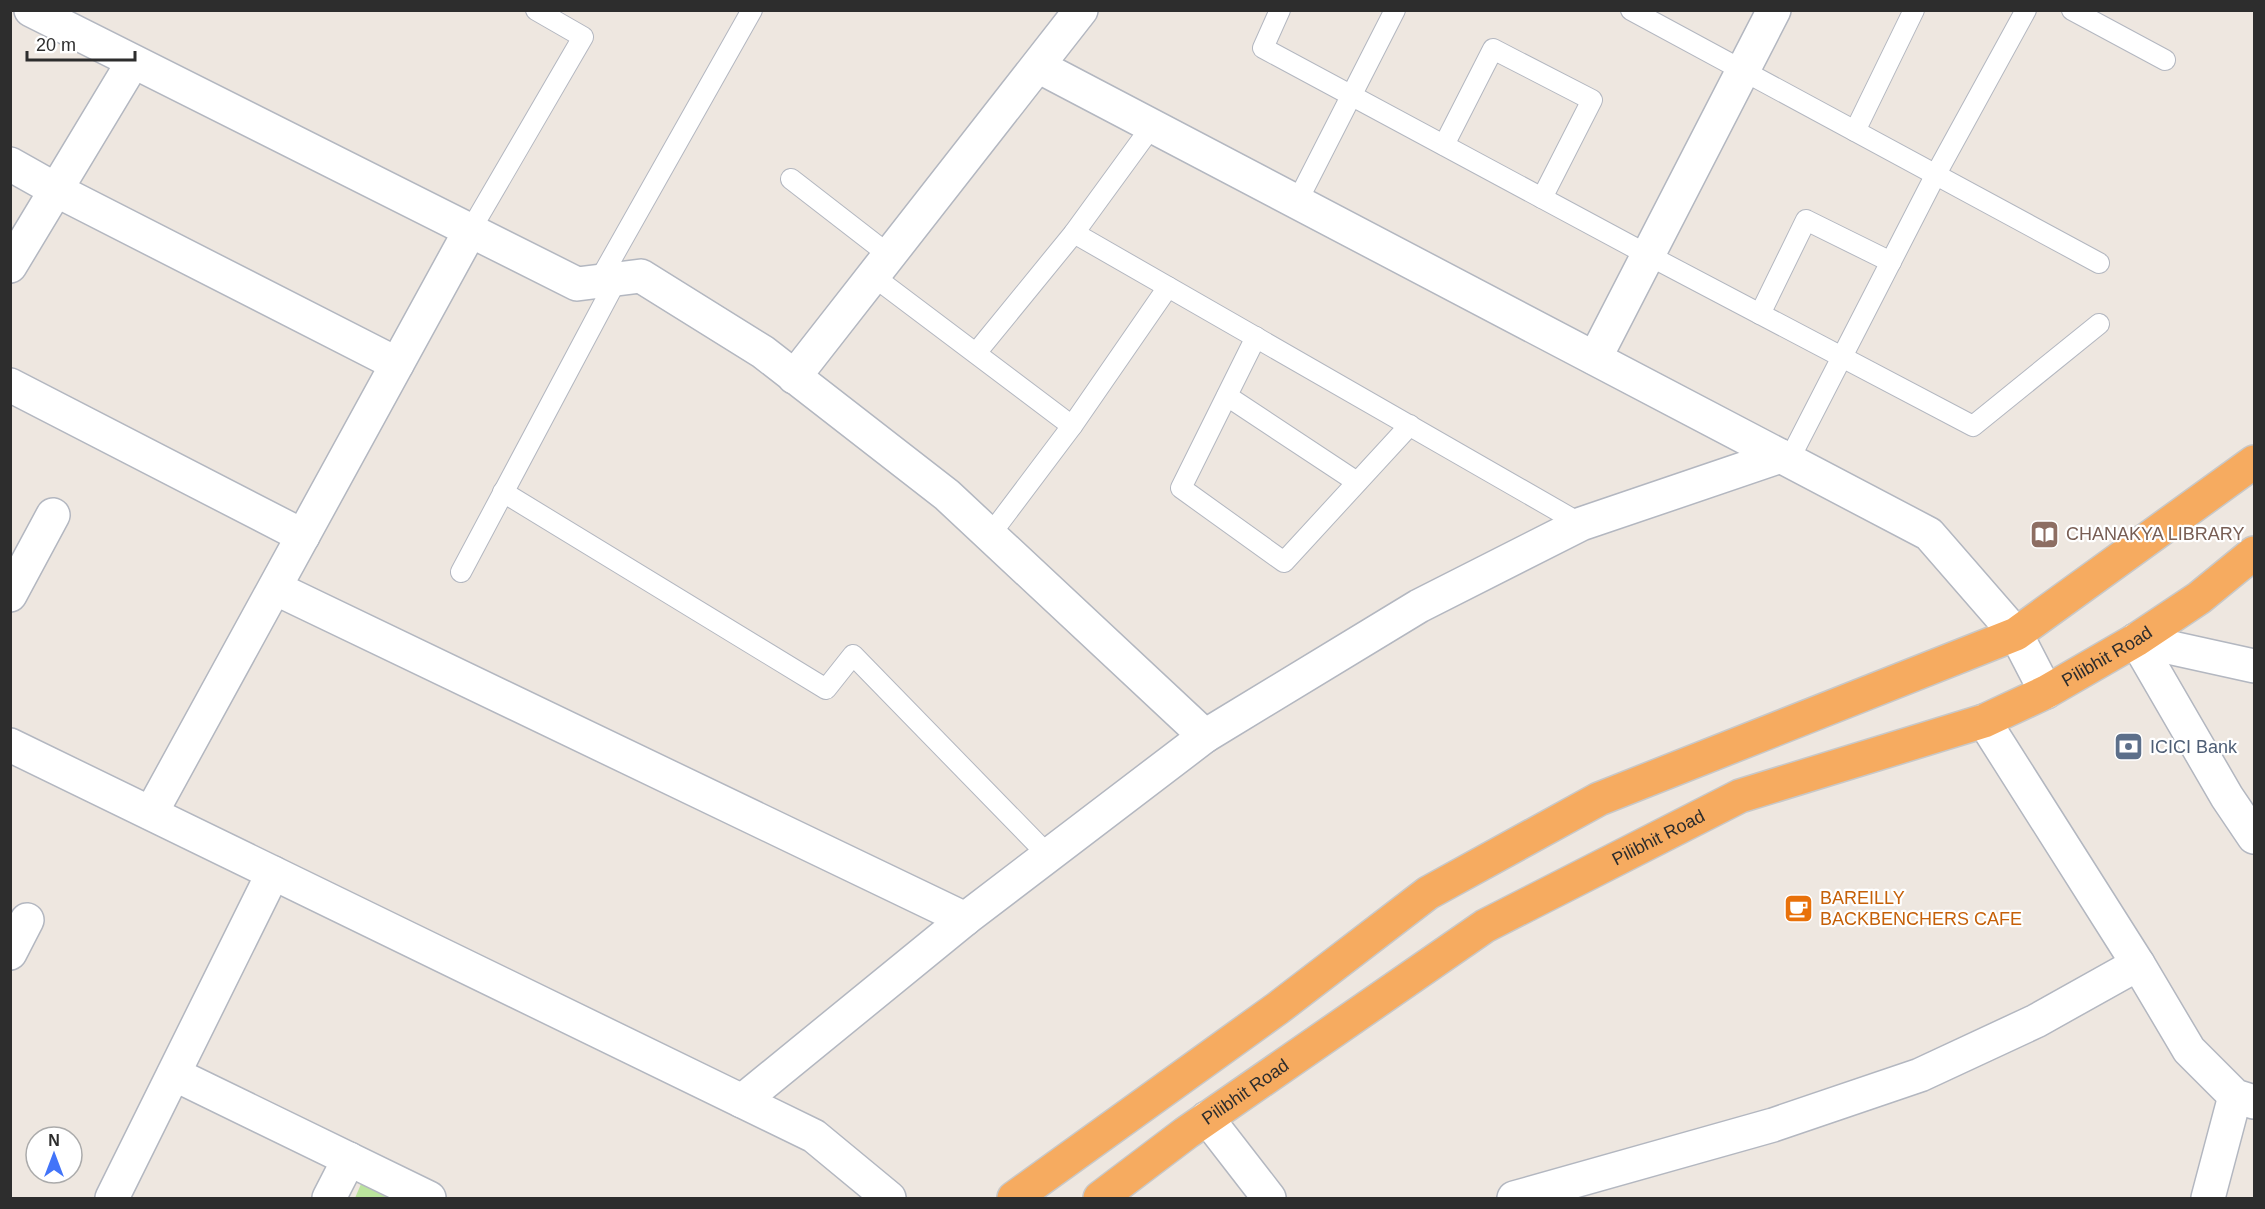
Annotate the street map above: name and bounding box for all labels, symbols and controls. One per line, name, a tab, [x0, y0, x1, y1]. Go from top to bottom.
scale bar	[27, 24, 135, 62]
text: 20 m	[36, 35, 76, 55]
library icon: CHANAKYA LIBRARY	[2029, 518, 2061, 550]
place label: CHANAKYA LIBRARY	[2066, 524, 2244, 544]
street label: Pilibhit Road	[2058, 622, 2156, 691]
bank icon: ICICI Bank	[2113, 731, 2145, 763]
place label: ICICI Bank	[2150, 737, 2238, 757]
street label: Pilibhit Road	[1609, 806, 1708, 870]
place label: BAREILLY BACKBENCHERS CAFE	[1820, 888, 2022, 929]
cafe icon: BAREILLY BACKBENCHERS CAFE	[1783, 892, 1815, 924]
street label: Pilibhit Road	[1198, 1055, 1293, 1129]
north arrow	[24, 1125, 84, 1185]
text: N	[48, 1132, 60, 1149]

